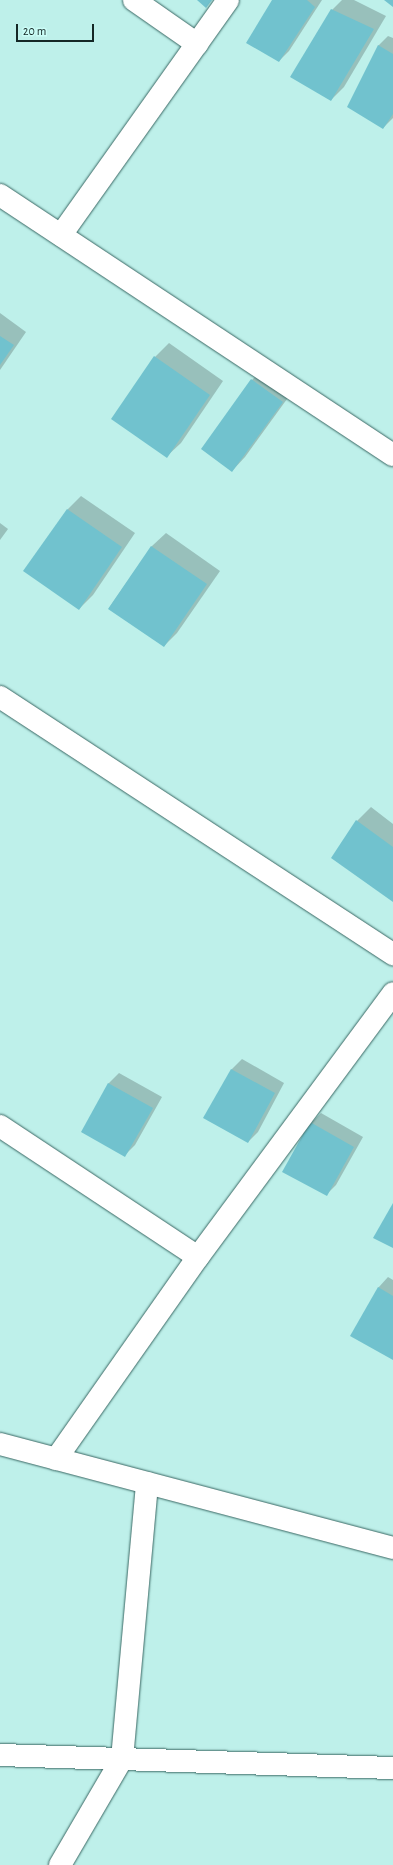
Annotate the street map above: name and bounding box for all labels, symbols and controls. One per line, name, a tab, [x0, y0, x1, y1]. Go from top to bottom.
scale bar	[18, 16, 96, 42]
text: 20 m	[23, 25, 46, 37]

